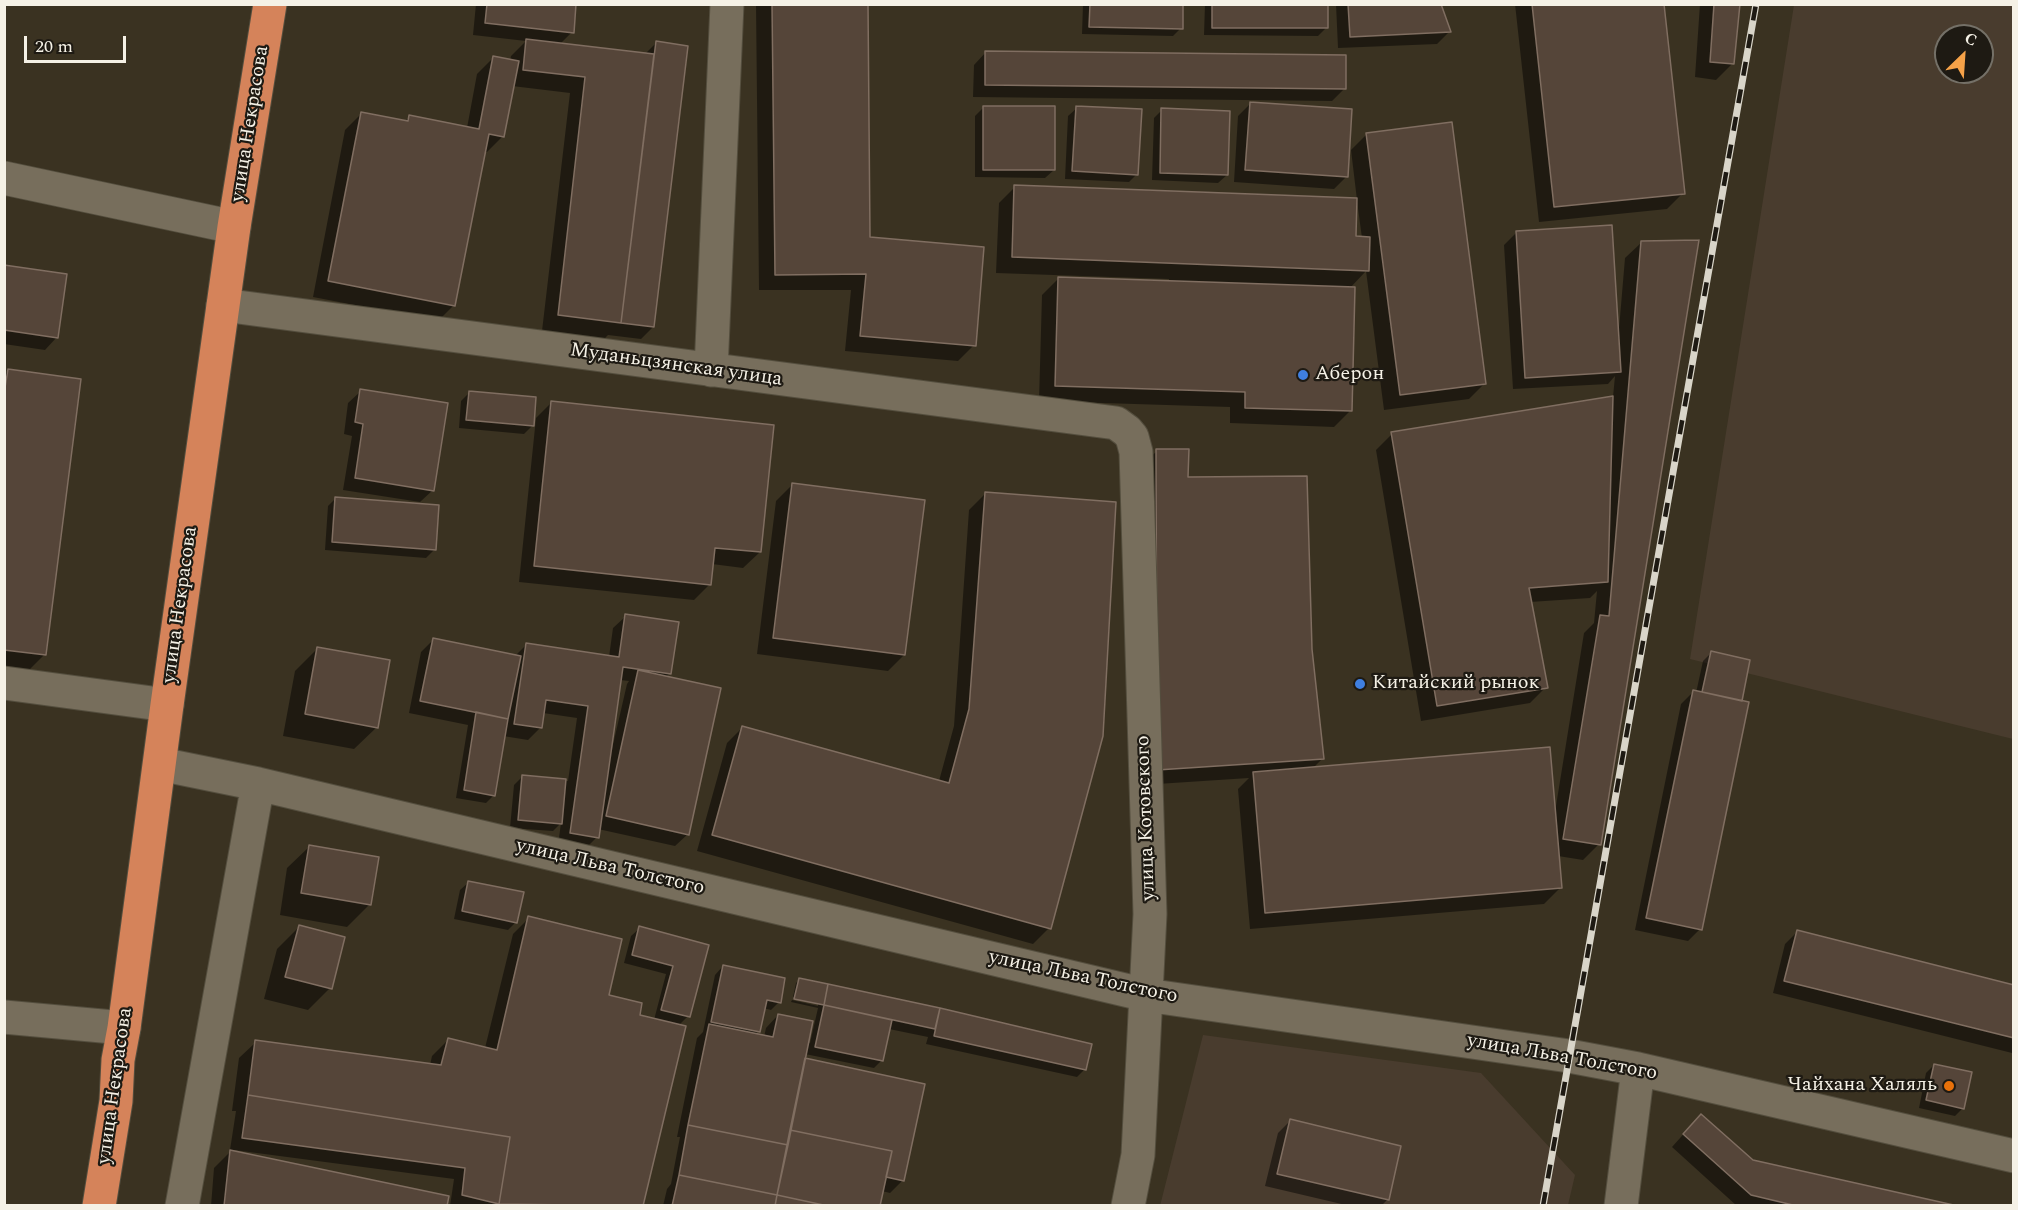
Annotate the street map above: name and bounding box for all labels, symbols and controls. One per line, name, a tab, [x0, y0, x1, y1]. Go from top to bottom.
scale bar	[27, 24, 129, 62]
north arrow	[1934, 24, 1994, 84]
text: С	[1961, 26, 1981, 53]
text: 20 m	[35, 33, 73, 60]
street label: улица Некрасова	[227, 44, 275, 204]
street label: Муданьцзянская улица	[568, 339, 784, 393]
place label: Аберон	[1315, 363, 1384, 387]
marker: Аберон	[1296, 368, 1310, 382]
street label: улица Некрасова	[158, 525, 204, 685]
place label: Китайский рынок	[1372, 672, 1540, 696]
marker: Китайский рынок	[1353, 677, 1367, 691]
street label: улица Котовского	[1132, 735, 1162, 901]
street label: улица Льва Толстого	[513, 835, 707, 901]
street label: улица Льва Толстого	[986, 946, 1180, 1010]
street label: улица Некрасова	[93, 1006, 139, 1166]
street label: улица Льва Толстого	[1465, 1029, 1659, 1087]
place label: Чайхана Халяль	[1788, 1074, 1937, 1098]
marker: Чайхана Халяль	[1942, 1079, 1956, 1093]

